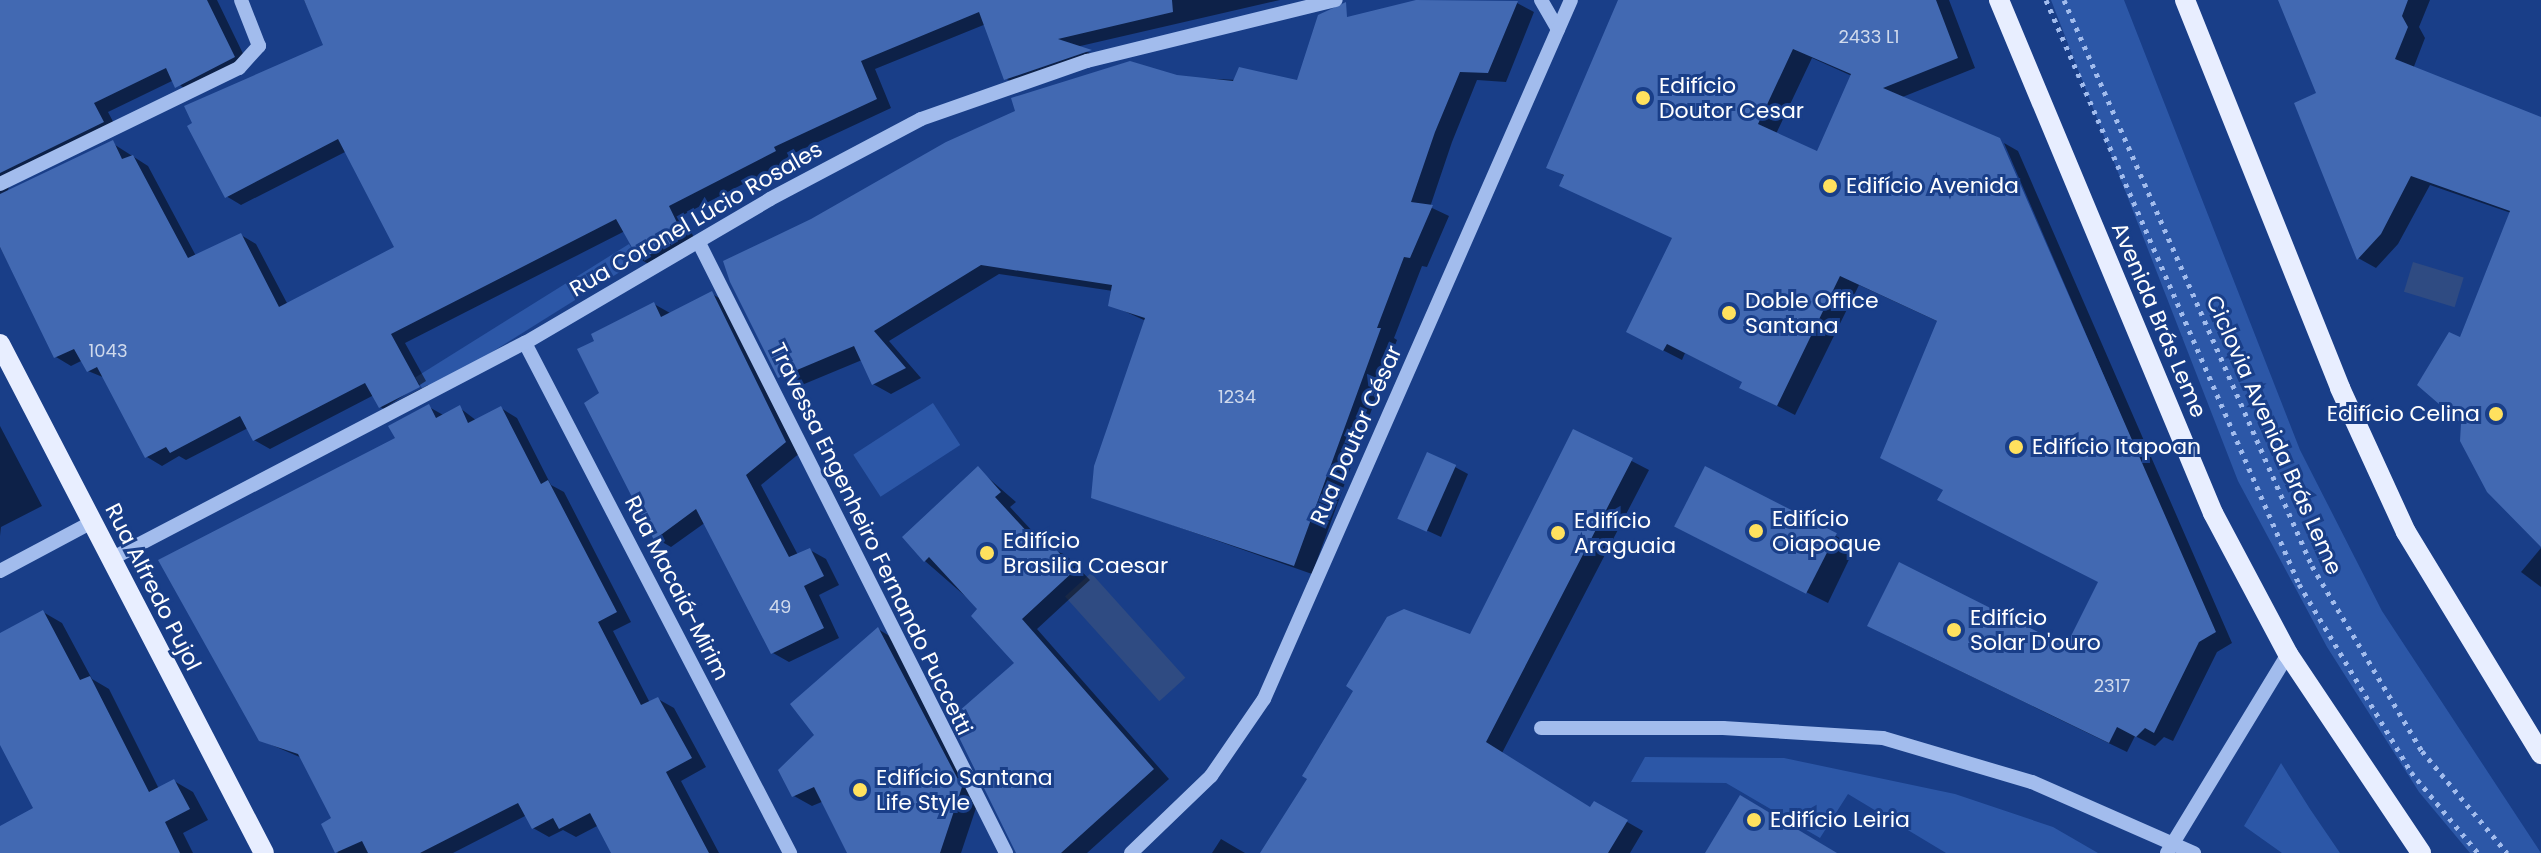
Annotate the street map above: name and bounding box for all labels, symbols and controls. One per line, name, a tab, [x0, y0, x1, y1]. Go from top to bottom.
house number: 2433 L1	[1838, 26, 1900, 48]
place label: Edifício Doutor Cesar	[1659, 72, 1804, 124]
marker: Edifício Doutor Cesar	[1634, 89, 1652, 107]
street label: Rua Coronel Lúcio Rosales	[565, 136, 827, 302]
place label: Edifício Avenida	[1846, 173, 2019, 199]
marker: Edifício Avenida	[1821, 177, 1839, 195]
street label: Avenida Brás Leme	[2106, 219, 2212, 421]
place label: Doble Office Santana	[1745, 287, 1879, 338]
street label: Ciclovia Avenida Brás Leme	[2200, 291, 2348, 579]
marker: Doble Office Santana	[1720, 304, 1738, 322]
street label: Travessa Engenheiro Fernando Puccetti	[764, 338, 978, 740]
house number: 1043	[89, 340, 127, 362]
street label: Rua Doutor César	[1305, 341, 1407, 529]
house number: 1234	[1218, 386, 1256, 408]
place label: Edifício Celina	[2327, 401, 2480, 427]
marker: Edifício Celina	[2487, 405, 2505, 423]
place label: Edifício Itapoan	[2032, 434, 2201, 460]
marker: Edifício Itapoan	[2007, 438, 2025, 456]
street label: Rua Macaiá-Mirim	[619, 491, 735, 685]
street label: Rua Alfredo Pujol	[99, 499, 207, 675]
place label: Edifício Oiapoque	[1772, 505, 1881, 556]
place label: Edifício Araguaia	[1574, 507, 1676, 558]
marker: Edifício Oiapoque	[1747, 522, 1765, 540]
marker: Edifício Araguaia	[1549, 524, 1567, 542]
place label: Edifício Brasilia Caesar	[1003, 527, 1168, 578]
marker: Edifício Brasilia Caesar	[978, 544, 996, 562]
house number: 49	[769, 596, 791, 618]
place label: Edifício Solar D'ouro	[1970, 604, 2101, 656]
marker: Edifício Solar D'ouro	[1945, 621, 1963, 639]
house number: 2317	[2094, 675, 2130, 697]
place label: Edifício Santana Life Style	[876, 764, 1053, 816]
marker: Edifício Santana Life Style	[851, 781, 869, 799]
place label: Edifício Leiria	[1770, 807, 1910, 833]
marker: Edifício Leiria	[1745, 811, 1763, 829]

